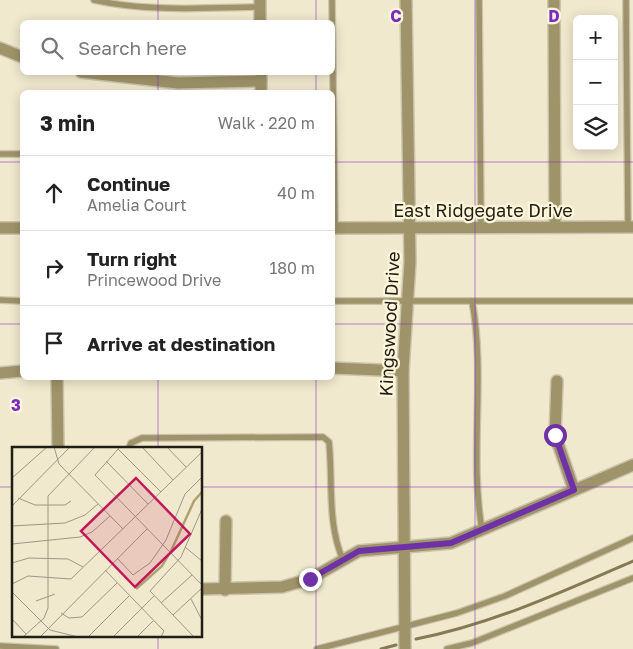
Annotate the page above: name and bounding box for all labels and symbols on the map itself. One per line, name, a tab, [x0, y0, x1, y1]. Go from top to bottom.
text: C	[390, 6, 402, 26]
text: D	[548, 6, 560, 26]
street label: East Ridgegate Drive	[393, 199, 573, 221]
street label: Kingswood Drive	[374, 251, 404, 397]
text: 3	[11, 395, 21, 415]
route start	[544, 424, 567, 447]
inset map	[12, 447, 202, 636]
route end	[299, 568, 322, 591]

